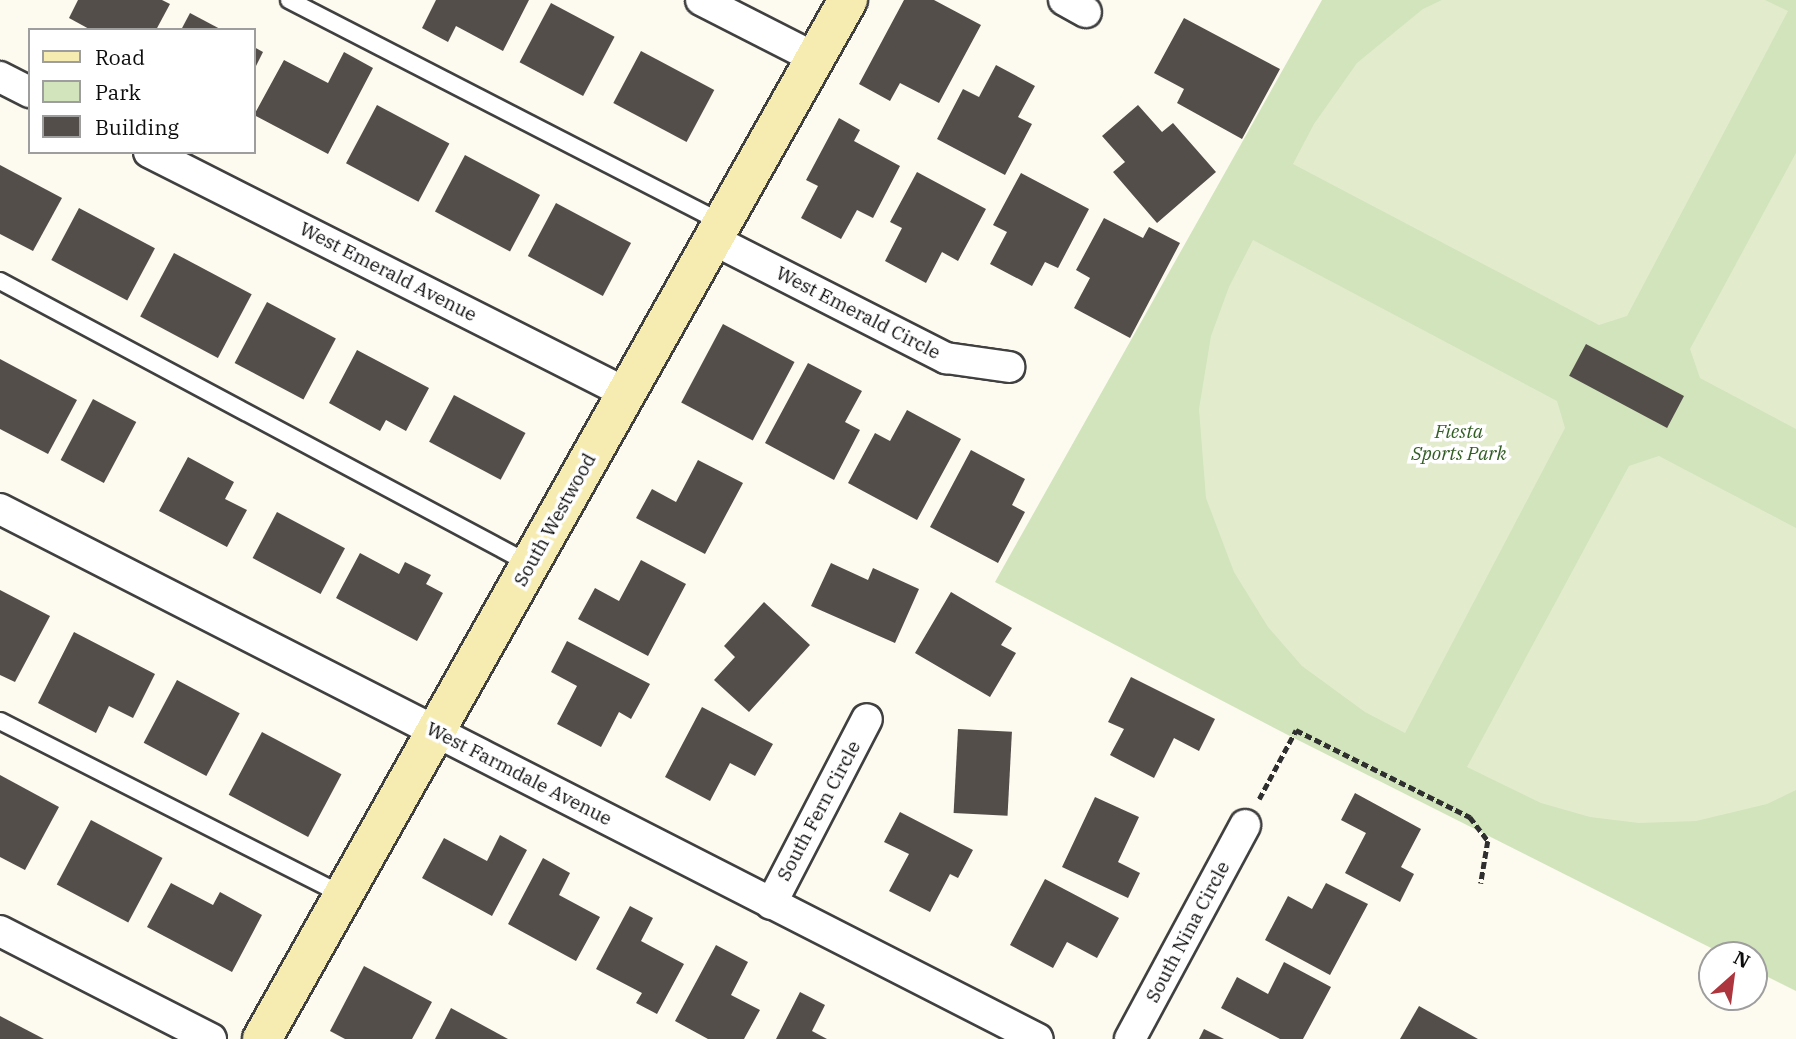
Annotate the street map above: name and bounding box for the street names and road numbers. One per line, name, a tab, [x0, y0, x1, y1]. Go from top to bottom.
street label: West Emerald Avenue	[296, 217, 480, 327]
street label: West Emerald Circle	[772, 262, 944, 364]
street label: South Westwood	[509, 450, 601, 590]
street label: West Farmdale Avenue	[422, 717, 616, 831]
street label: South Fern Circle	[772, 737, 866, 885]
street label: South Nina Circle	[1141, 857, 1235, 1007]

